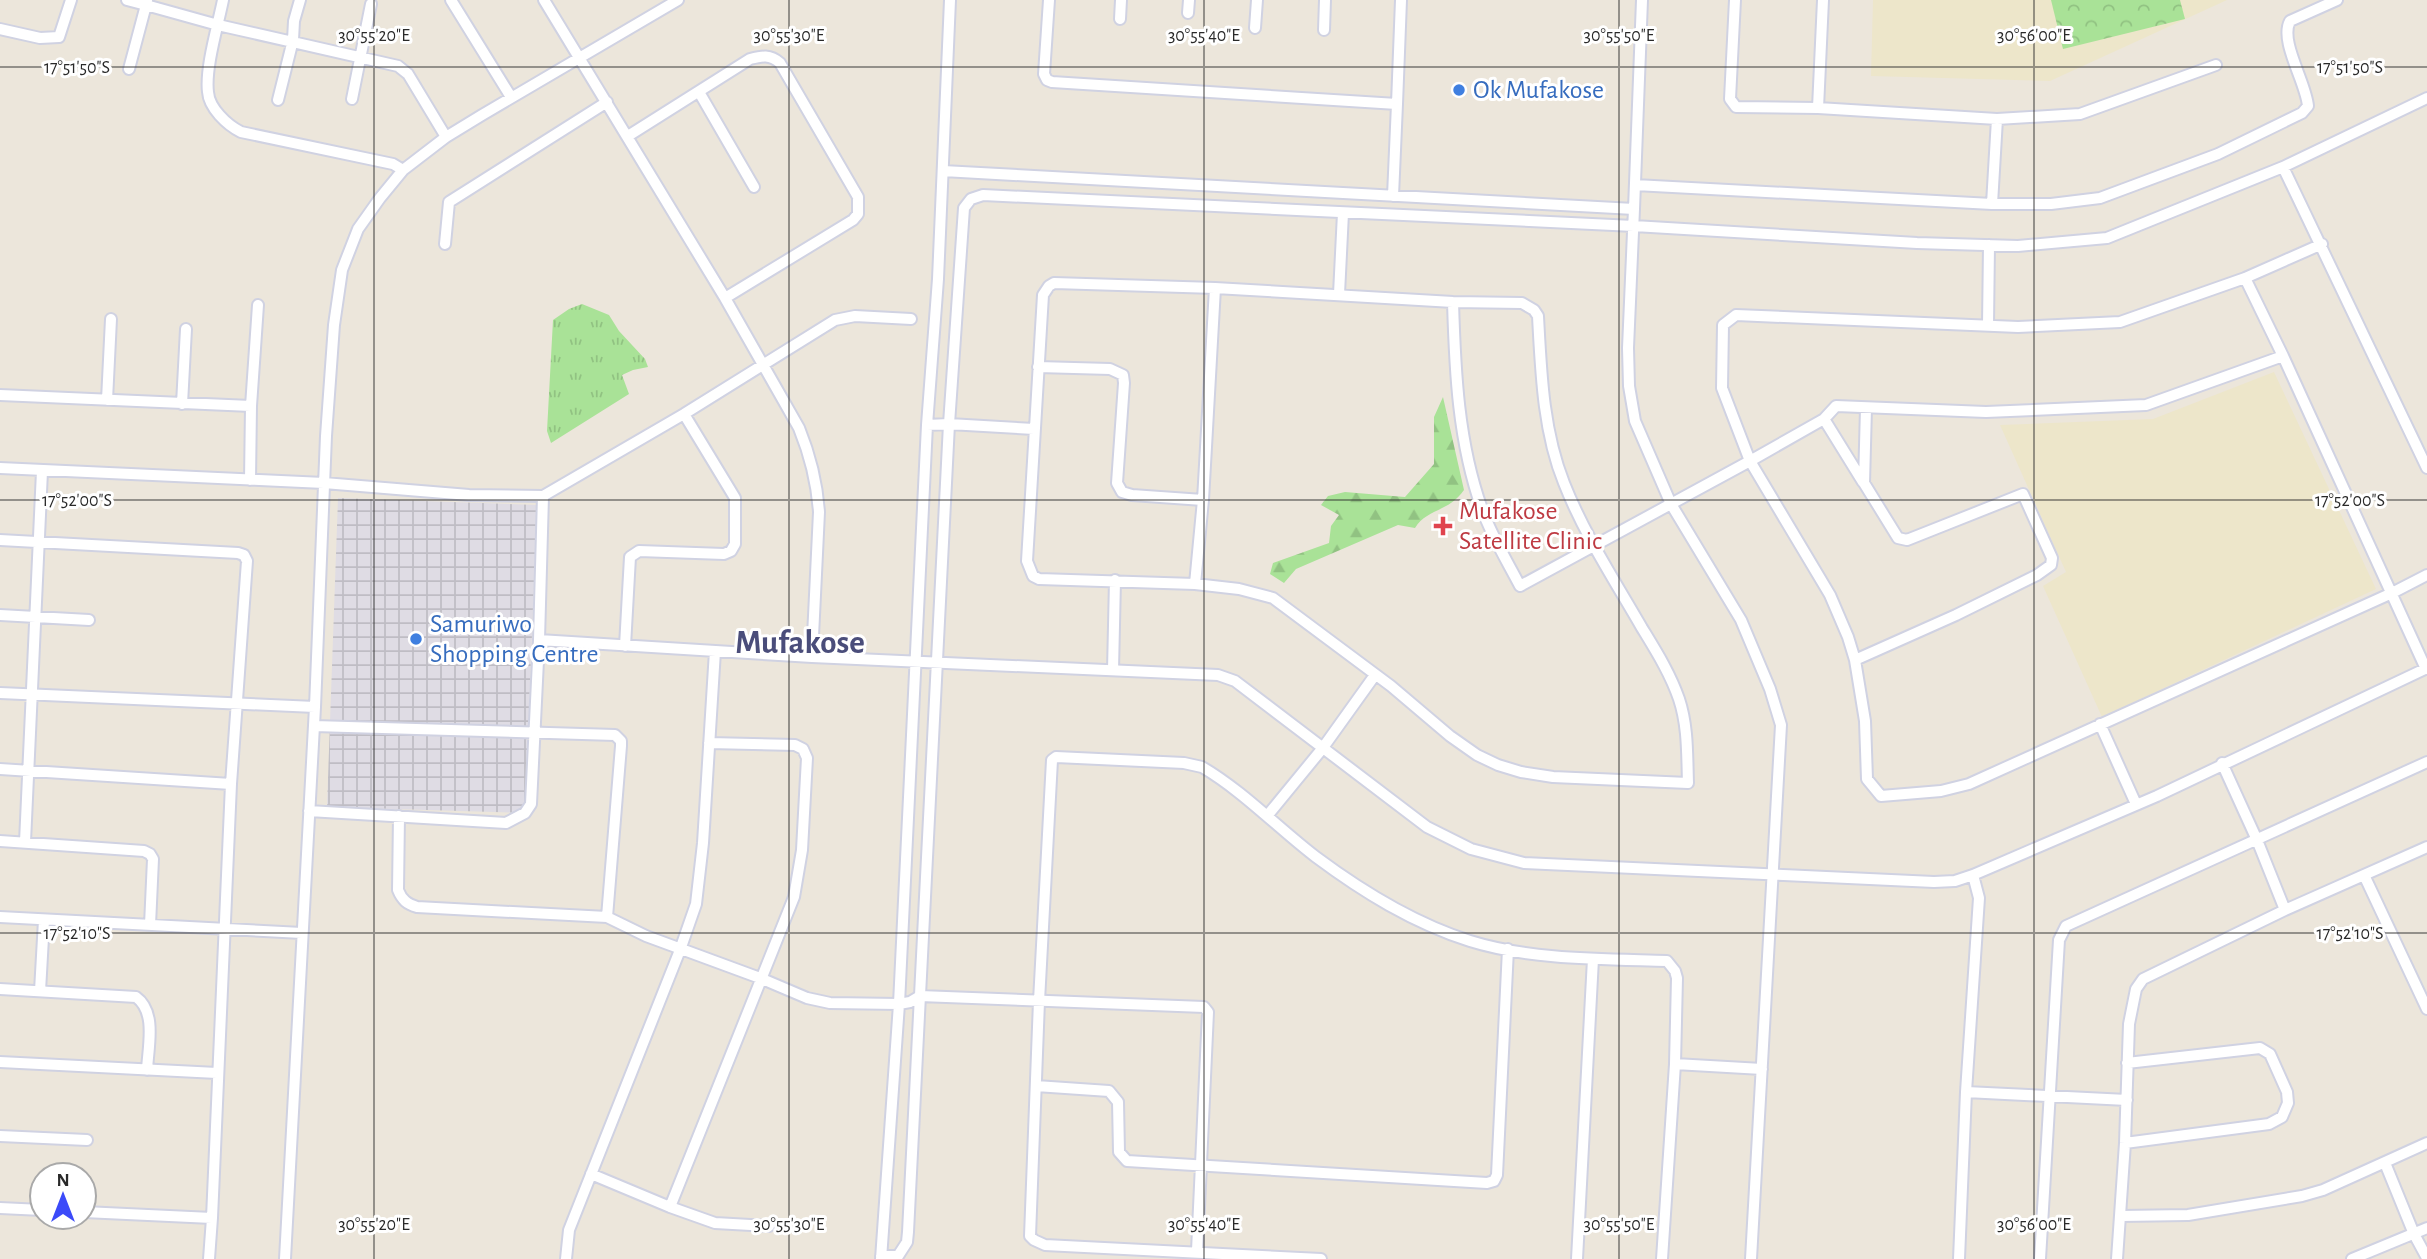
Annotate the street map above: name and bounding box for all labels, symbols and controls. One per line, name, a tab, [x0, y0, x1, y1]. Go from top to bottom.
text: 30°55'20"E	[338, 27, 410, 45]
text: 30°55'30"E	[754, 27, 825, 45]
text: 30°55'40"E	[1168, 27, 1240, 45]
text: 30°55'50"E	[1584, 27, 1655, 45]
text: 30°56'00"E	[1997, 27, 2071, 45]
text: 17°51'50"S	[44, 59, 110, 77]
text: 17°51'50"S	[2317, 59, 2383, 77]
place label: Ok Mufakose	[1473, 77, 1604, 103]
marker: Ok Mufakose	[1451, 82, 1467, 98]
text: 17°52'00"S	[42, 492, 112, 510]
text: 17°52'00"S	[2315, 492, 2385, 510]
place label: Mufakose Satellite Clinic	[1459, 498, 1602, 554]
marker: Mufakose Satellite Clinic	[1433, 516, 1453, 536]
place label: Samuriwo Shopping Centre	[430, 611, 598, 667]
district label: Mufakose	[735, 627, 865, 660]
marker: Samuriwo Shopping Centre	[408, 631, 424, 647]
text: 17°52'10"S	[44, 925, 110, 943]
text: 17°52'10"S	[2317, 925, 2383, 943]
north arrow	[28, 1161, 98, 1231]
text: N	[56, 1171, 70, 1190]
text: 30°55'20"E	[338, 1216, 410, 1234]
text: 30°55'30"E	[754, 1216, 825, 1234]
text: 30°55'40"E	[1168, 1216, 1240, 1234]
text: 30°55'50"E	[1584, 1216, 1655, 1234]
text: 30°56'00"E	[1997, 1216, 2071, 1234]

